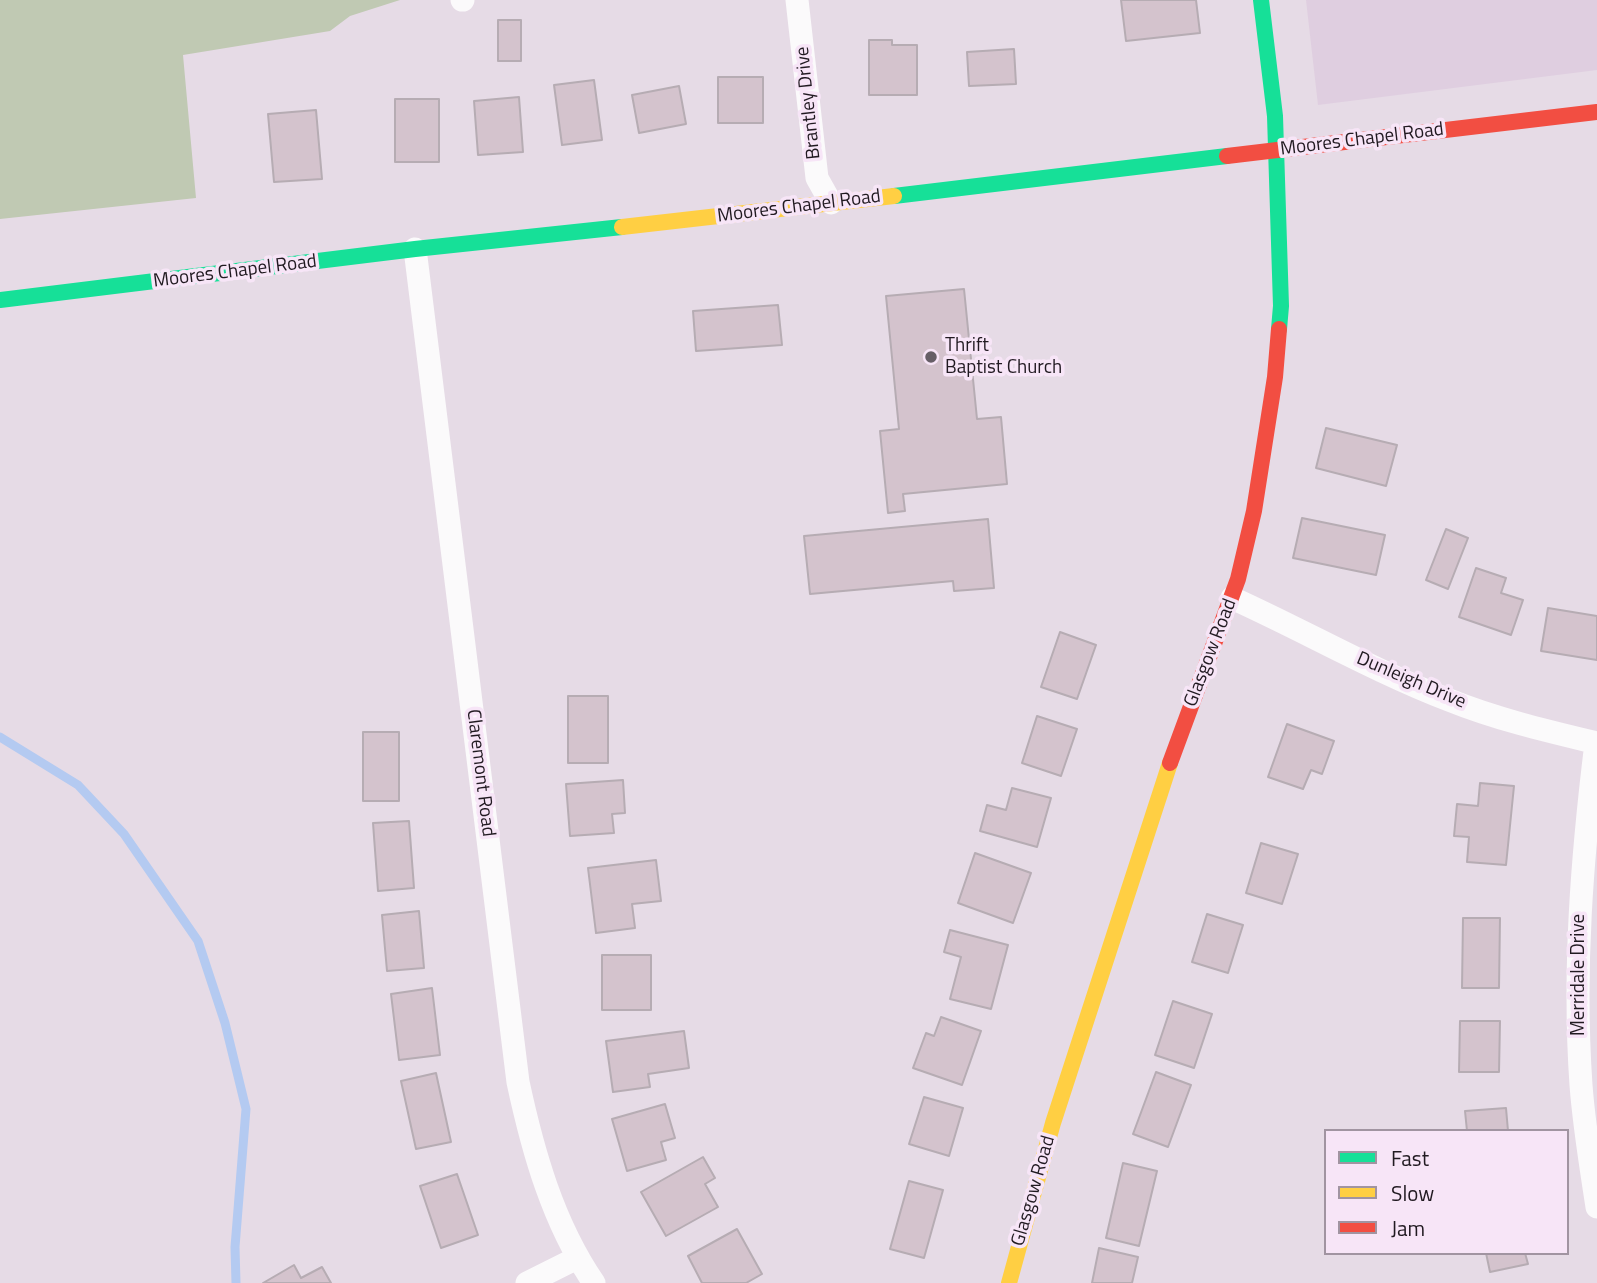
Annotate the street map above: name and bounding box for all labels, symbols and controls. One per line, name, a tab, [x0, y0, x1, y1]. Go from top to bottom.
street label: Brantley Drive	[792, 45, 826, 161]
street label: Moores Chapel Road	[1279, 119, 1445, 161]
street label: Moores Chapel Road	[716, 186, 882, 228]
street label: Moores Chapel Road	[152, 251, 318, 293]
place label: Thrift Baptist Church	[945, 335, 1062, 379]
marker: Thrift Baptist Church	[923, 349, 939, 365]
street label: Glasgow Road	[1180, 596, 1242, 710]
street label: Dunleigh Drive	[1353, 648, 1469, 714]
street label: Claremont Road	[461, 708, 499, 838]
street label: Merridale Drive	[1568, 914, 1590, 1036]
legend	[1324, 1129, 1569, 1255]
street label: Glasgow Road	[1007, 1133, 1061, 1249]
text: Fast	[1391, 1142, 1429, 1174]
text: Slow	[1391, 1177, 1434, 1209]
text: Jam	[1391, 1212, 1425, 1244]

